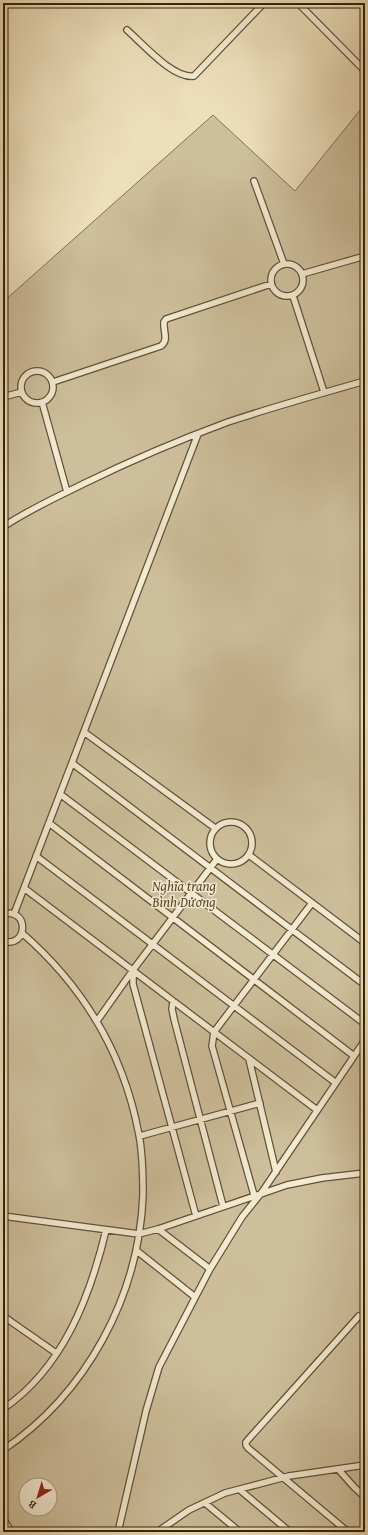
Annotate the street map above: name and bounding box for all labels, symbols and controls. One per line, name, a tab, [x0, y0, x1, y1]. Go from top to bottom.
park label: Nghĩa trang Bình Dương	[151, 876, 217, 912]
north arrow	[18, 1477, 58, 1517]
text: B	[24, 1496, 39, 1513]

